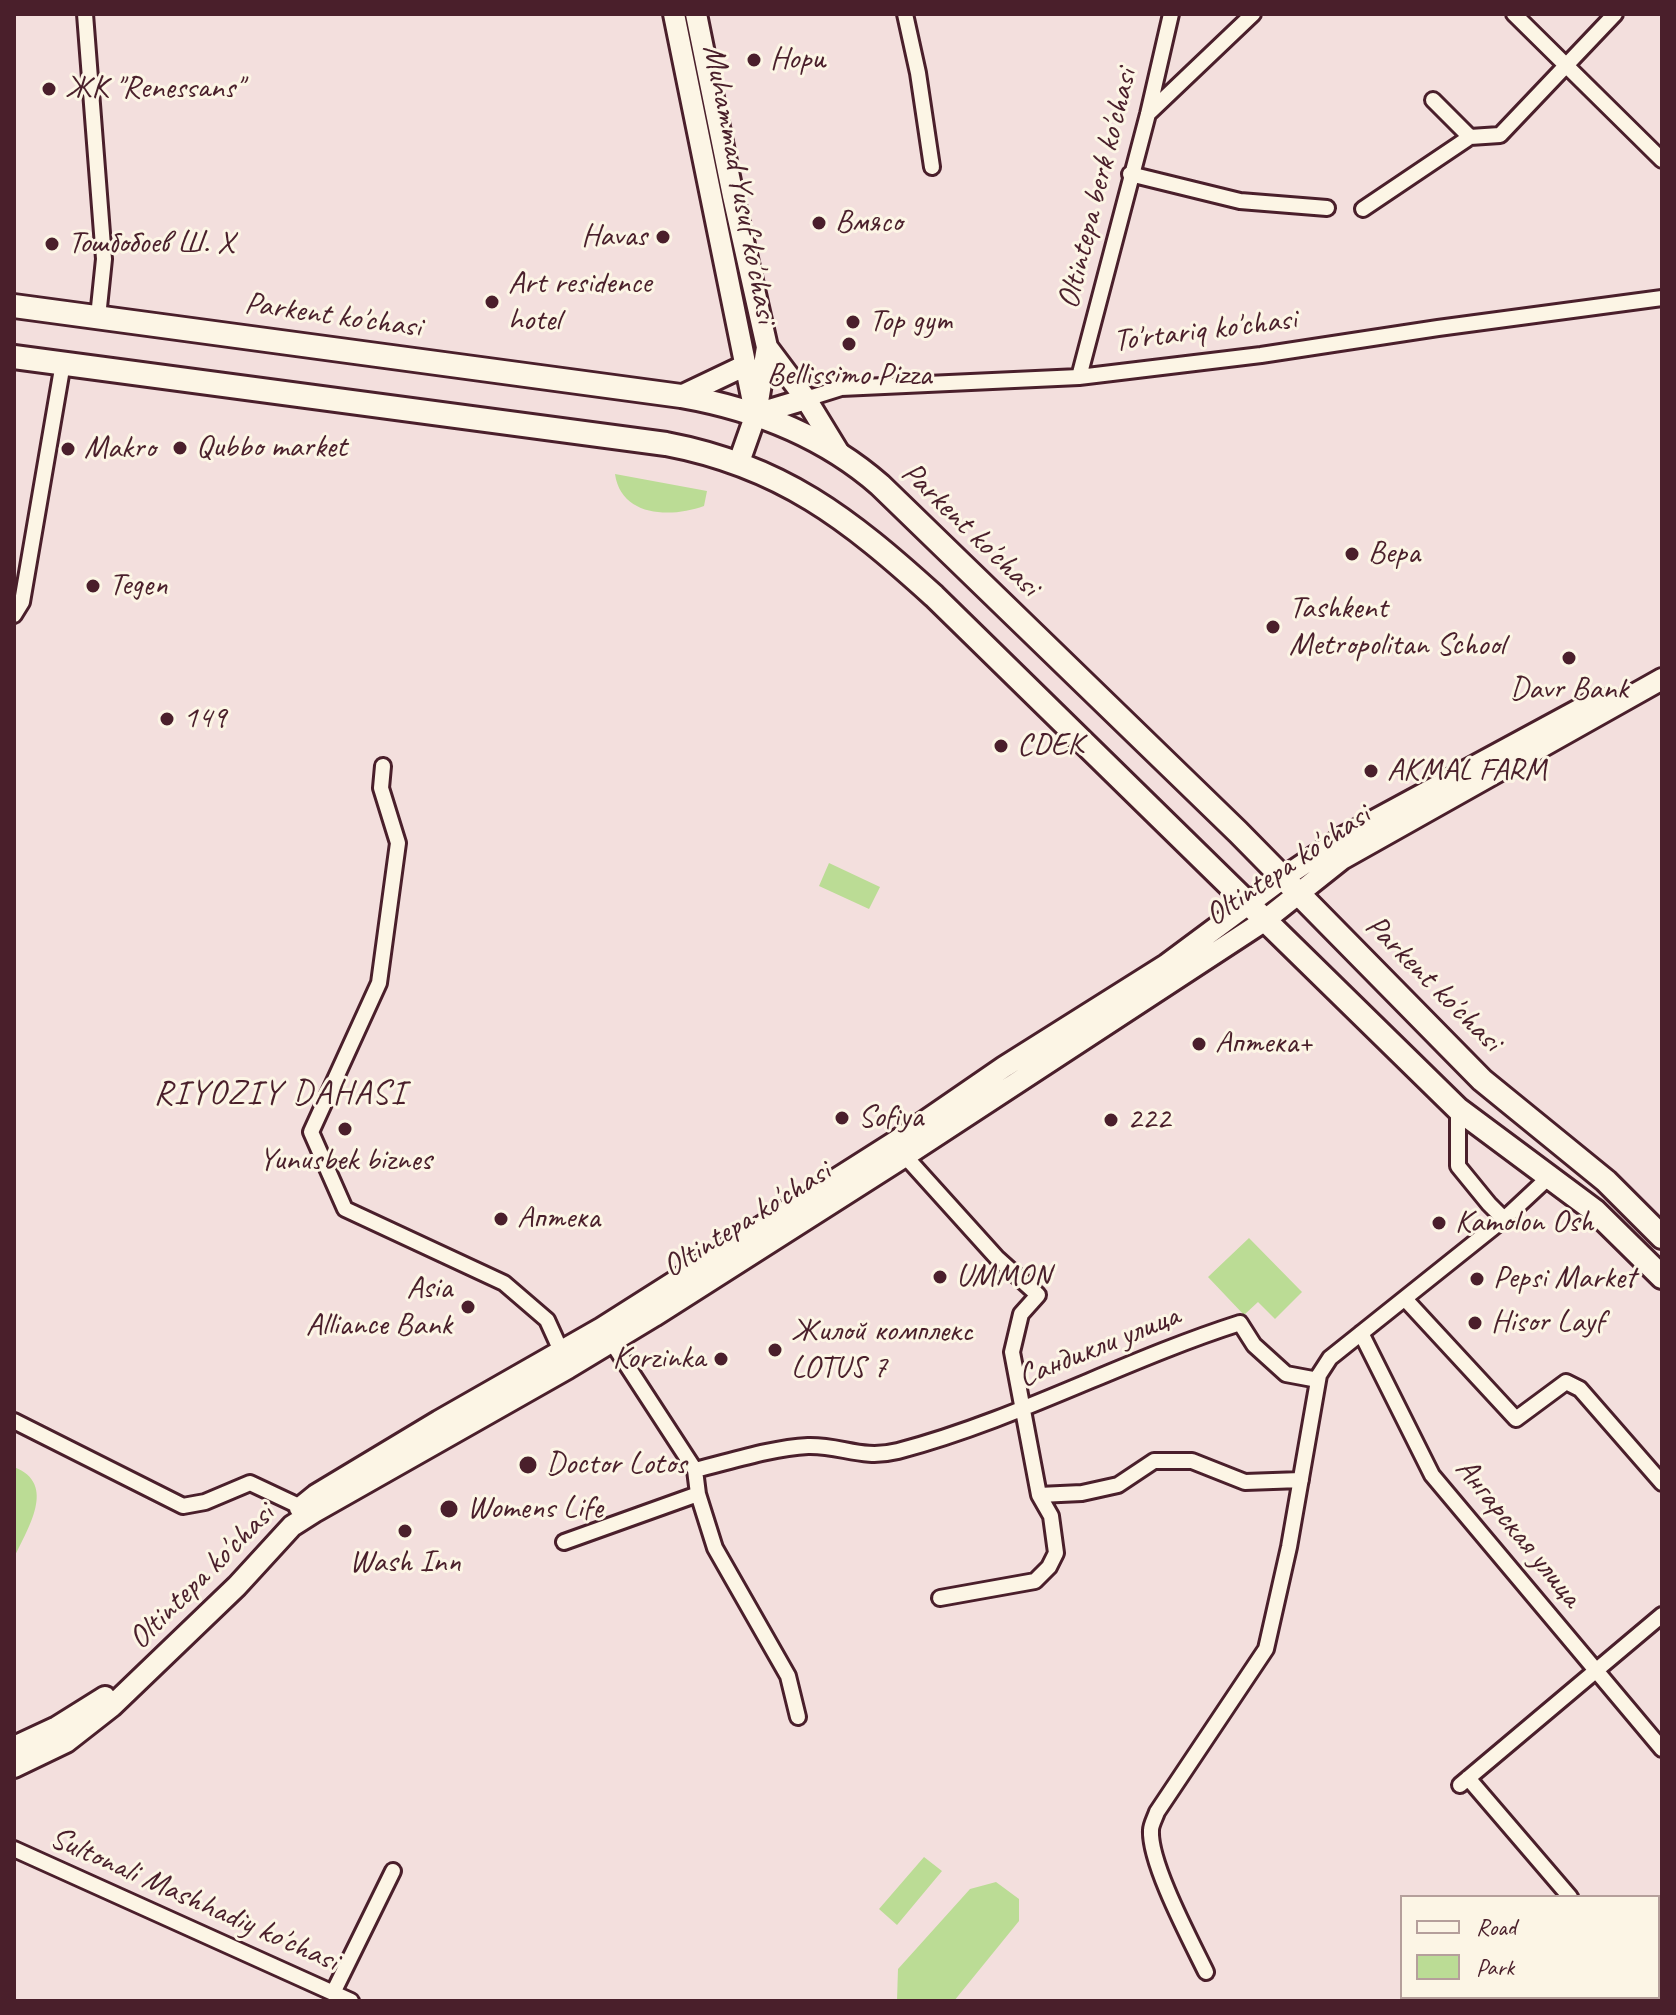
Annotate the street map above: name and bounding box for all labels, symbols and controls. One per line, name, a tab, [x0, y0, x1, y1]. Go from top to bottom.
place label: Нори	[770, 41, 825, 79]
street label: Muhammad Yusuf ko'chasi	[693, 42, 785, 326]
marker: Нори	[745, 51, 763, 69]
street label: Oltintepa berk ko'chasi	[1050, 65, 1146, 313]
place label: ЖК "Renessans"	[65, 70, 242, 108]
marker: ЖК "Renessans"	[40, 80, 58, 98]
place label: Вмясо	[835, 204, 902, 242]
marker: Вмясо	[810, 214, 828, 232]
place label: Havas	[581, 218, 647, 256]
place label: Тошбобоев Ш. Х	[68, 225, 234, 263]
marker: Havas	[654, 228, 672, 246]
marker: Тошбобоев Ш. Х	[43, 235, 61, 253]
place label: Art residence hotel	[508, 265, 651, 340]
street label: Parkent ko'chasi	[242, 285, 424, 347]
marker: Art residence hotel	[483, 293, 501, 311]
street label: To'rtariq ko'chasi	[1111, 301, 1299, 361]
place label: Top gym	[869, 303, 952, 341]
marker: Top gym	[844, 313, 862, 331]
marker: Bellissimo Pizza	[840, 335, 858, 353]
place label: Bellissimo Pizza	[767, 357, 931, 395]
place label: Qubbo market	[196, 429, 347, 467]
place label: Makro	[84, 430, 156, 468]
marker: Qubbo market	[171, 439, 189, 457]
marker: Makro	[59, 440, 77, 458]
street label: Parkent ko'chasi	[893, 454, 1047, 606]
place label: Вера	[1368, 535, 1420, 573]
marker: Вера	[1343, 545, 1361, 563]
place label: Tegen	[109, 567, 167, 605]
marker: Tegen	[84, 577, 102, 595]
place label: Tashkent Metropolitan School	[1289, 590, 1505, 665]
marker: Tashkent Metropolitan School	[1264, 618, 1282, 636]
marker: Davr Bank	[1560, 649, 1578, 667]
place label: Davr Bank	[1510, 671, 1628, 709]
place label: 149	[183, 700, 226, 738]
marker: 149	[158, 710, 176, 728]
place label: CDEK	[1017, 727, 1083, 765]
marker: CDEK	[992, 737, 1010, 755]
place label: AKMAL FARM	[1387, 752, 1547, 790]
marker: AKMAL FARM	[1362, 762, 1380, 780]
street label: Oltintepa ko'chasi	[1198, 797, 1378, 935]
street label: Parkent ko'chasi	[1357, 908, 1509, 1060]
place label: Аптека+	[1215, 1025, 1312, 1063]
marker: Аптека+	[1190, 1035, 1208, 1053]
district label: RIYOZIY DAHASI	[154, 1074, 406, 1114]
place label: Sofiya	[858, 1099, 923, 1137]
place label: 222	[1127, 1101, 1170, 1139]
marker: Sofiya	[833, 1109, 851, 1127]
marker: 222	[1102, 1111, 1120, 1129]
marker: Yunusbek biznes	[336, 1120, 354, 1138]
place label: Yunusbek biznes	[259, 1142, 431, 1180]
street label: Oltintepa ko'chasi	[656, 1153, 838, 1287]
place label: Аптека	[517, 1200, 600, 1238]
place label: Kamolon Osh	[1455, 1204, 1593, 1242]
marker: Аптека	[492, 1210, 510, 1228]
marker: Kamolon Osh	[1430, 1214, 1448, 1232]
place label: UMMON	[956, 1258, 1051, 1296]
place label: Pepsi Market	[1493, 1260, 1636, 1298]
marker: UMMON	[931, 1268, 949, 1286]
place label: Asia Alliance Bank	[306, 1270, 452, 1345]
marker: Pepsi Market	[1468, 1270, 1486, 1288]
street label: Сандикли улица	[1013, 1297, 1185, 1397]
marker: Asia Alliance Bank	[459, 1298, 477, 1316]
place label: Hisor Layf	[1491, 1304, 1604, 1342]
place label: Жилой комплекс LOTUS 7	[791, 1313, 973, 1388]
marker: Hisor Layf	[1466, 1314, 1484, 1332]
place label: Korzinka	[613, 1340, 705, 1378]
marker: Жилой комплекс LOTUS 7	[766, 1341, 784, 1359]
marker: Korzinka	[712, 1350, 730, 1368]
place label: Doctor Lotos	[546, 1446, 686, 1484]
street label: Ангарская улица	[1446, 1451, 1590, 1615]
marker: Doctor Lotos	[517, 1454, 539, 1476]
place label: Womens Life	[467, 1490, 603, 1528]
street label: Oltintepa ko'chasi	[121, 1496, 283, 1658]
marker: Womens Life	[438, 1498, 460, 1520]
marker: Wash Inn	[396, 1522, 414, 1540]
place label: Wash Inn	[349, 1544, 461, 1582]
street label: Sultonali Mashhadiy ko'chasi	[44, 1819, 344, 1981]
legend	[1400, 1895, 1660, 1999]
text: Road	[1476, 1912, 1516, 1942]
text: Park	[1476, 1952, 1514, 1982]

